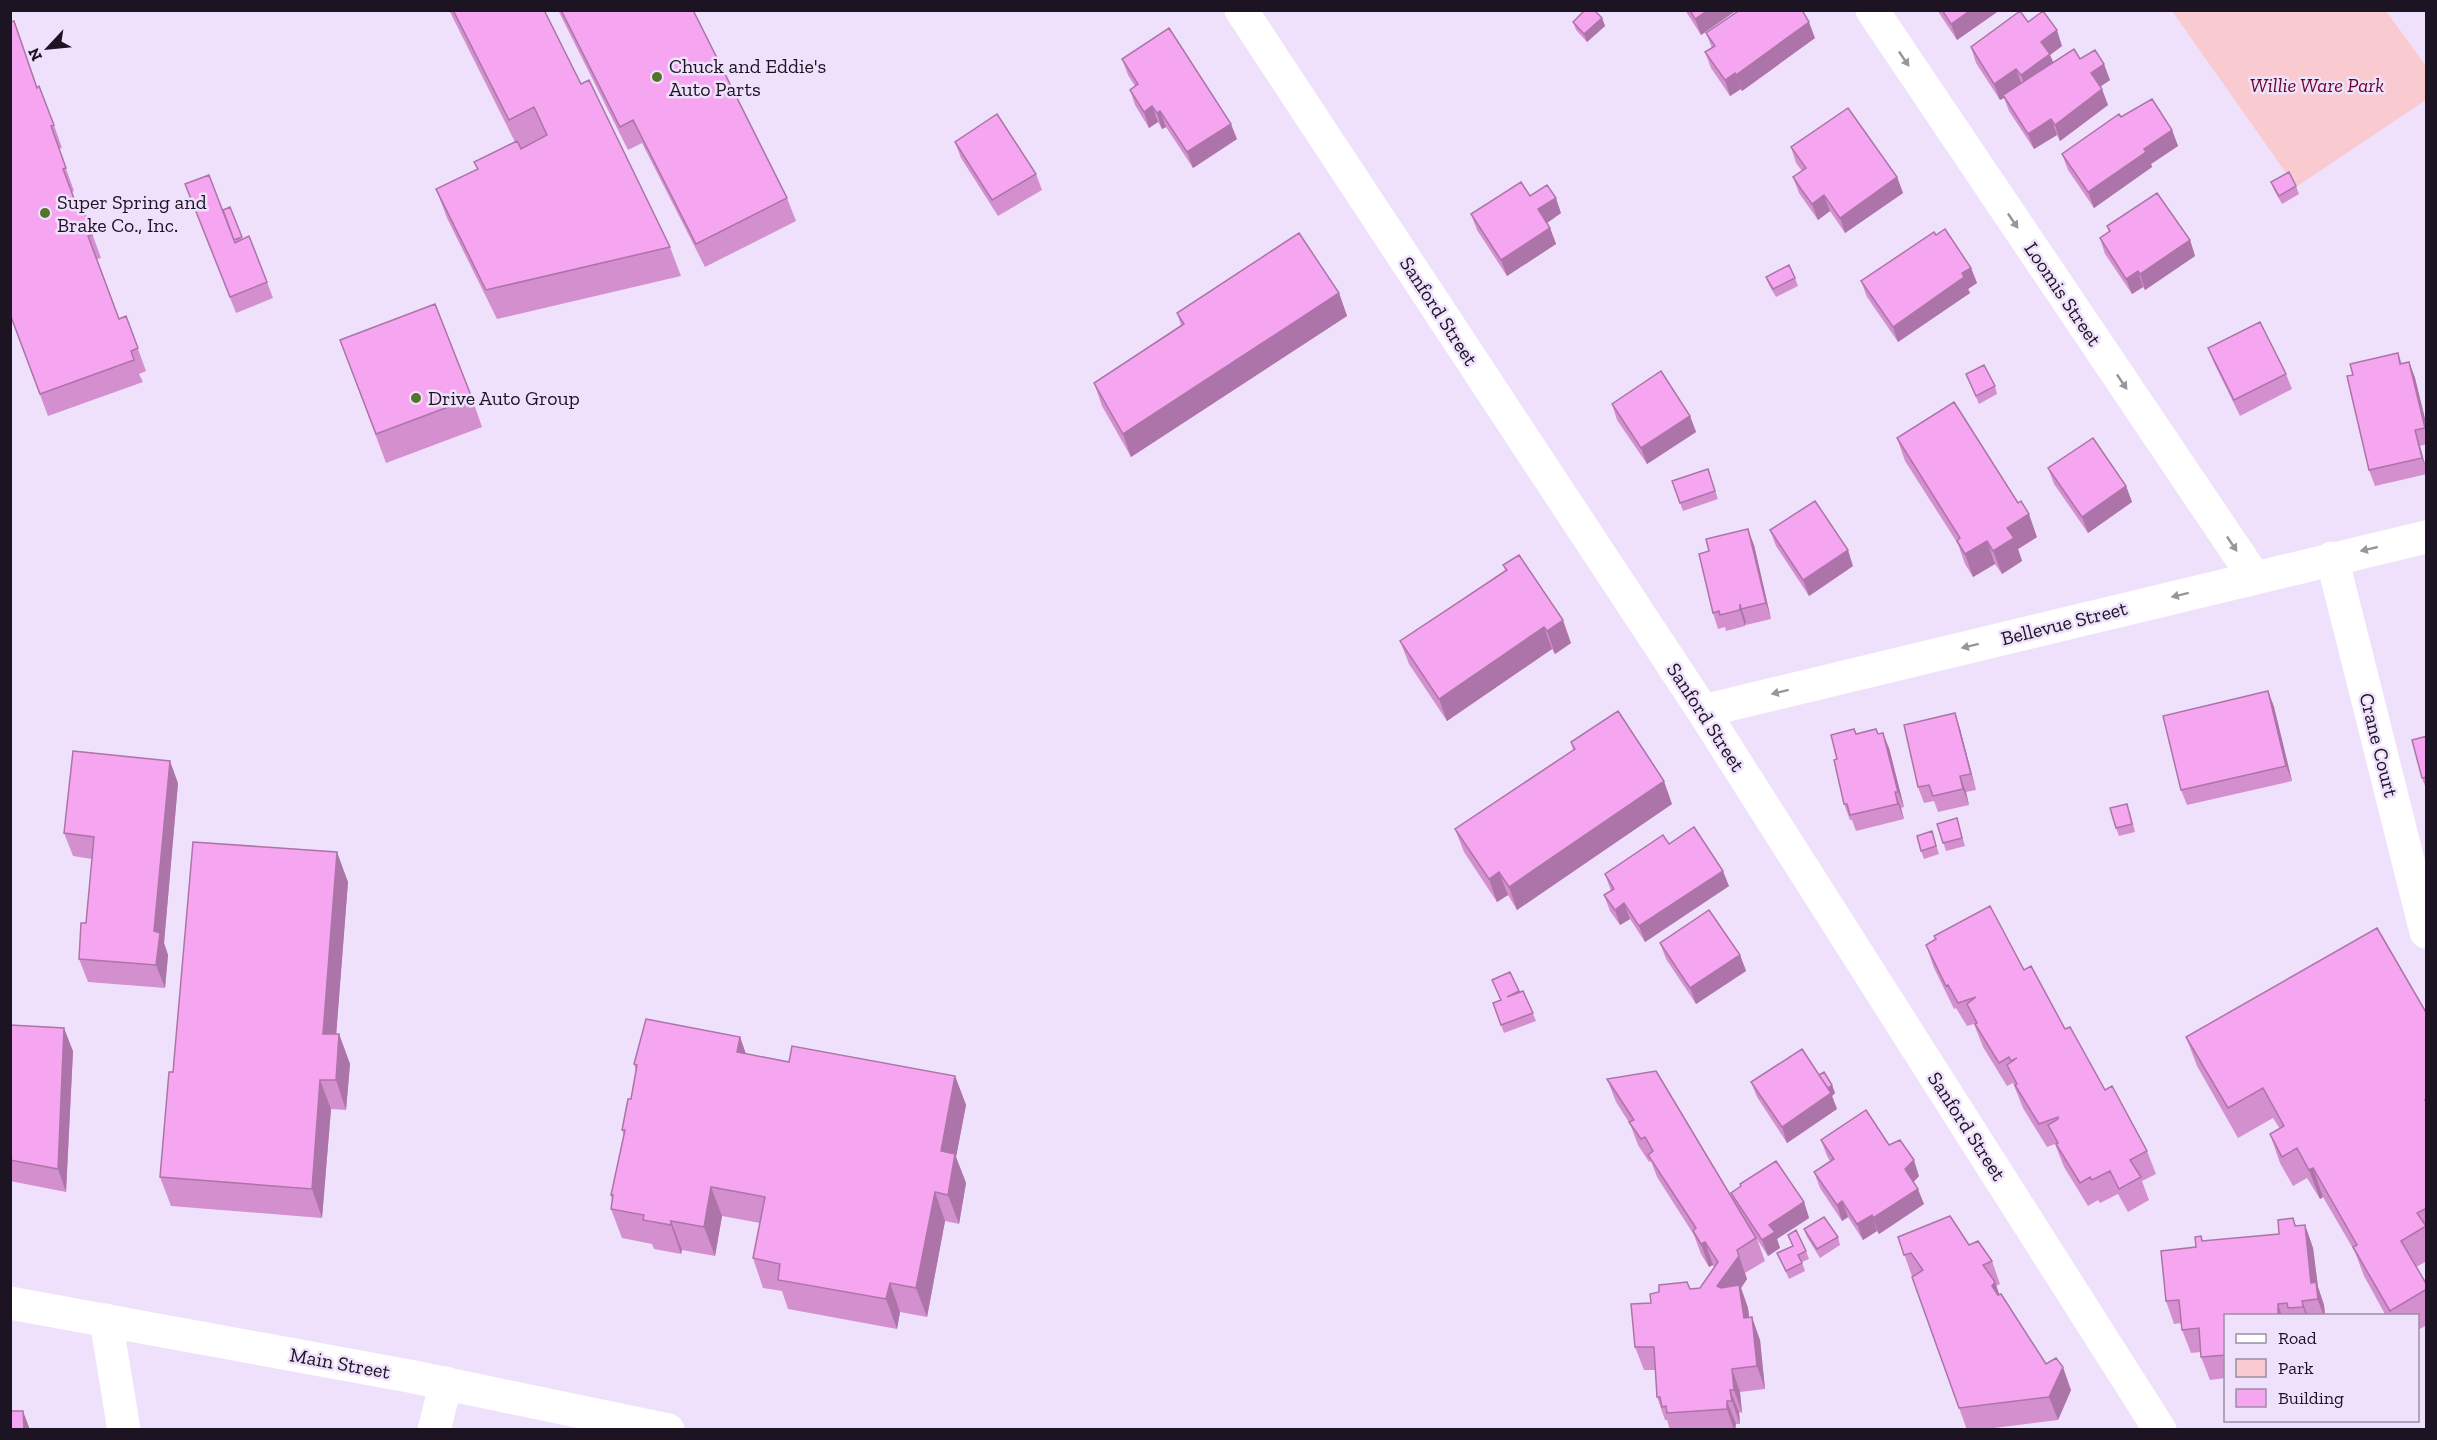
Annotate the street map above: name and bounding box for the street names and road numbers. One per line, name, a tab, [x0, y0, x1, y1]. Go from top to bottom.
street label: Loomis Street	[2019, 237, 2107, 351]
street label: Sanford Street	[1395, 252, 1483, 370]
street label: Bellevue Street	[1998, 596, 2130, 650]
street label: Sanford Street	[1662, 658, 1750, 776]
street label: Crane Court	[2354, 690, 2404, 800]
street label: Sanford Street	[1923, 1067, 2011, 1185]
street label: Main Street	[288, 1342, 393, 1384]

